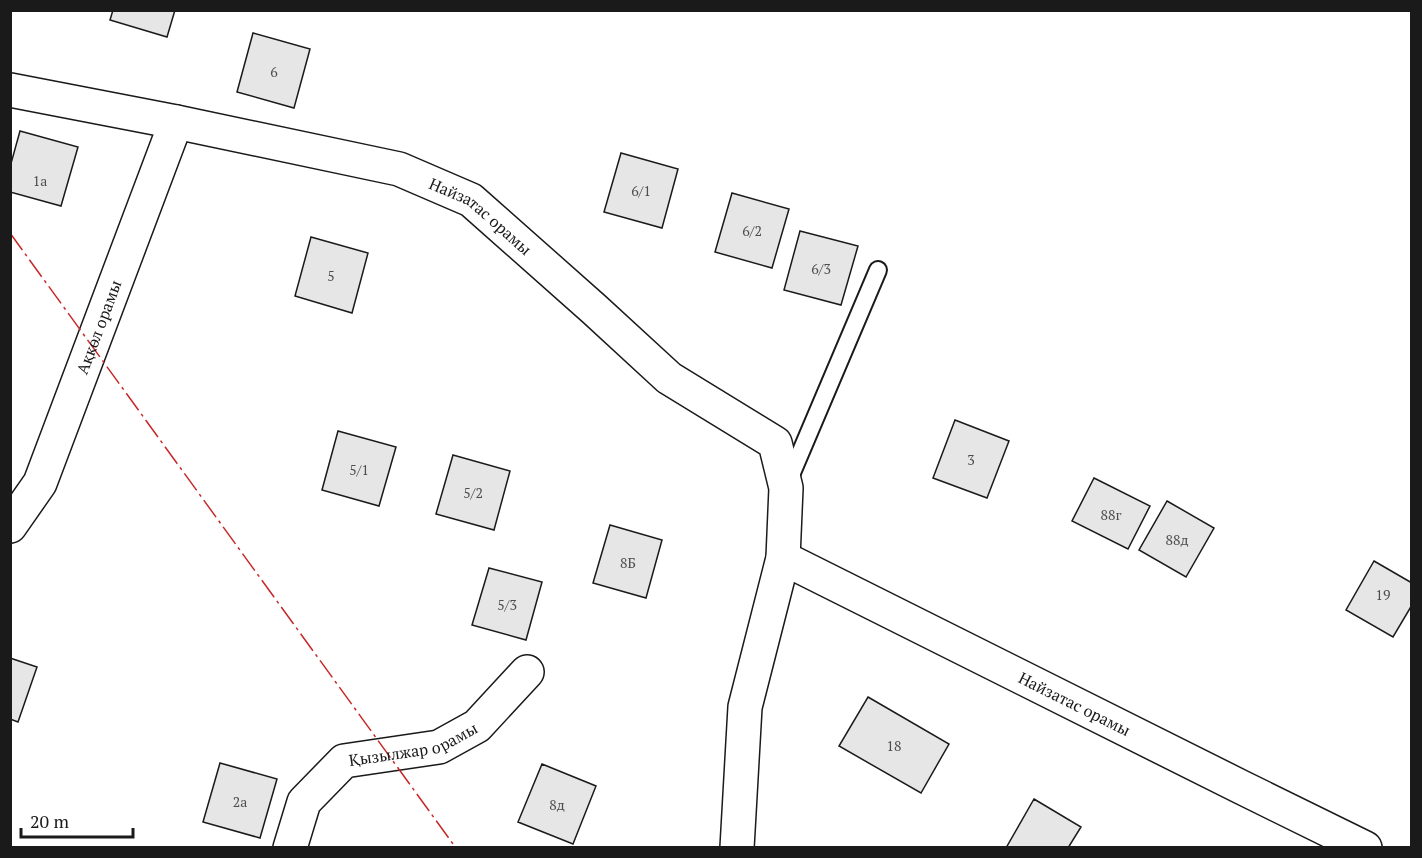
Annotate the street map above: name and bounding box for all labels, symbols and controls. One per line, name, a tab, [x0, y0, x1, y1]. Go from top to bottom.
house number: 6	[270, 62, 278, 81]
house number: 1а	[33, 171, 47, 190]
street label: Найзатас орамы	[426, 172, 537, 260]
house number: 6/1	[631, 181, 651, 200]
house number: 6/2	[742, 221, 762, 240]
house number: 6/3	[811, 259, 831, 278]
house number: 5	[327, 266, 335, 285]
street label: Ақкөл орамы	[71, 277, 126, 377]
house number: 3	[967, 450, 975, 469]
house number: 5/1	[349, 460, 369, 479]
house number: 5/2	[463, 483, 483, 502]
house number: 88г	[1101, 505, 1121, 524]
house number: 88д	[1166, 530, 1188, 549]
house number: 8Б	[620, 553, 636, 572]
house number: 19	[1376, 585, 1390, 604]
house number: 5/3	[497, 595, 517, 614]
street label: Найзатас орамы	[1015, 667, 1134, 741]
street label: Қызылжар орамы	[347, 717, 481, 771]
house number: 18	[887, 736, 901, 755]
house number: 2а	[233, 792, 247, 811]
house number: 8д	[549, 795, 565, 814]
scale bar	[21, 801, 134, 839]
text: 20 m	[30, 809, 70, 833]

